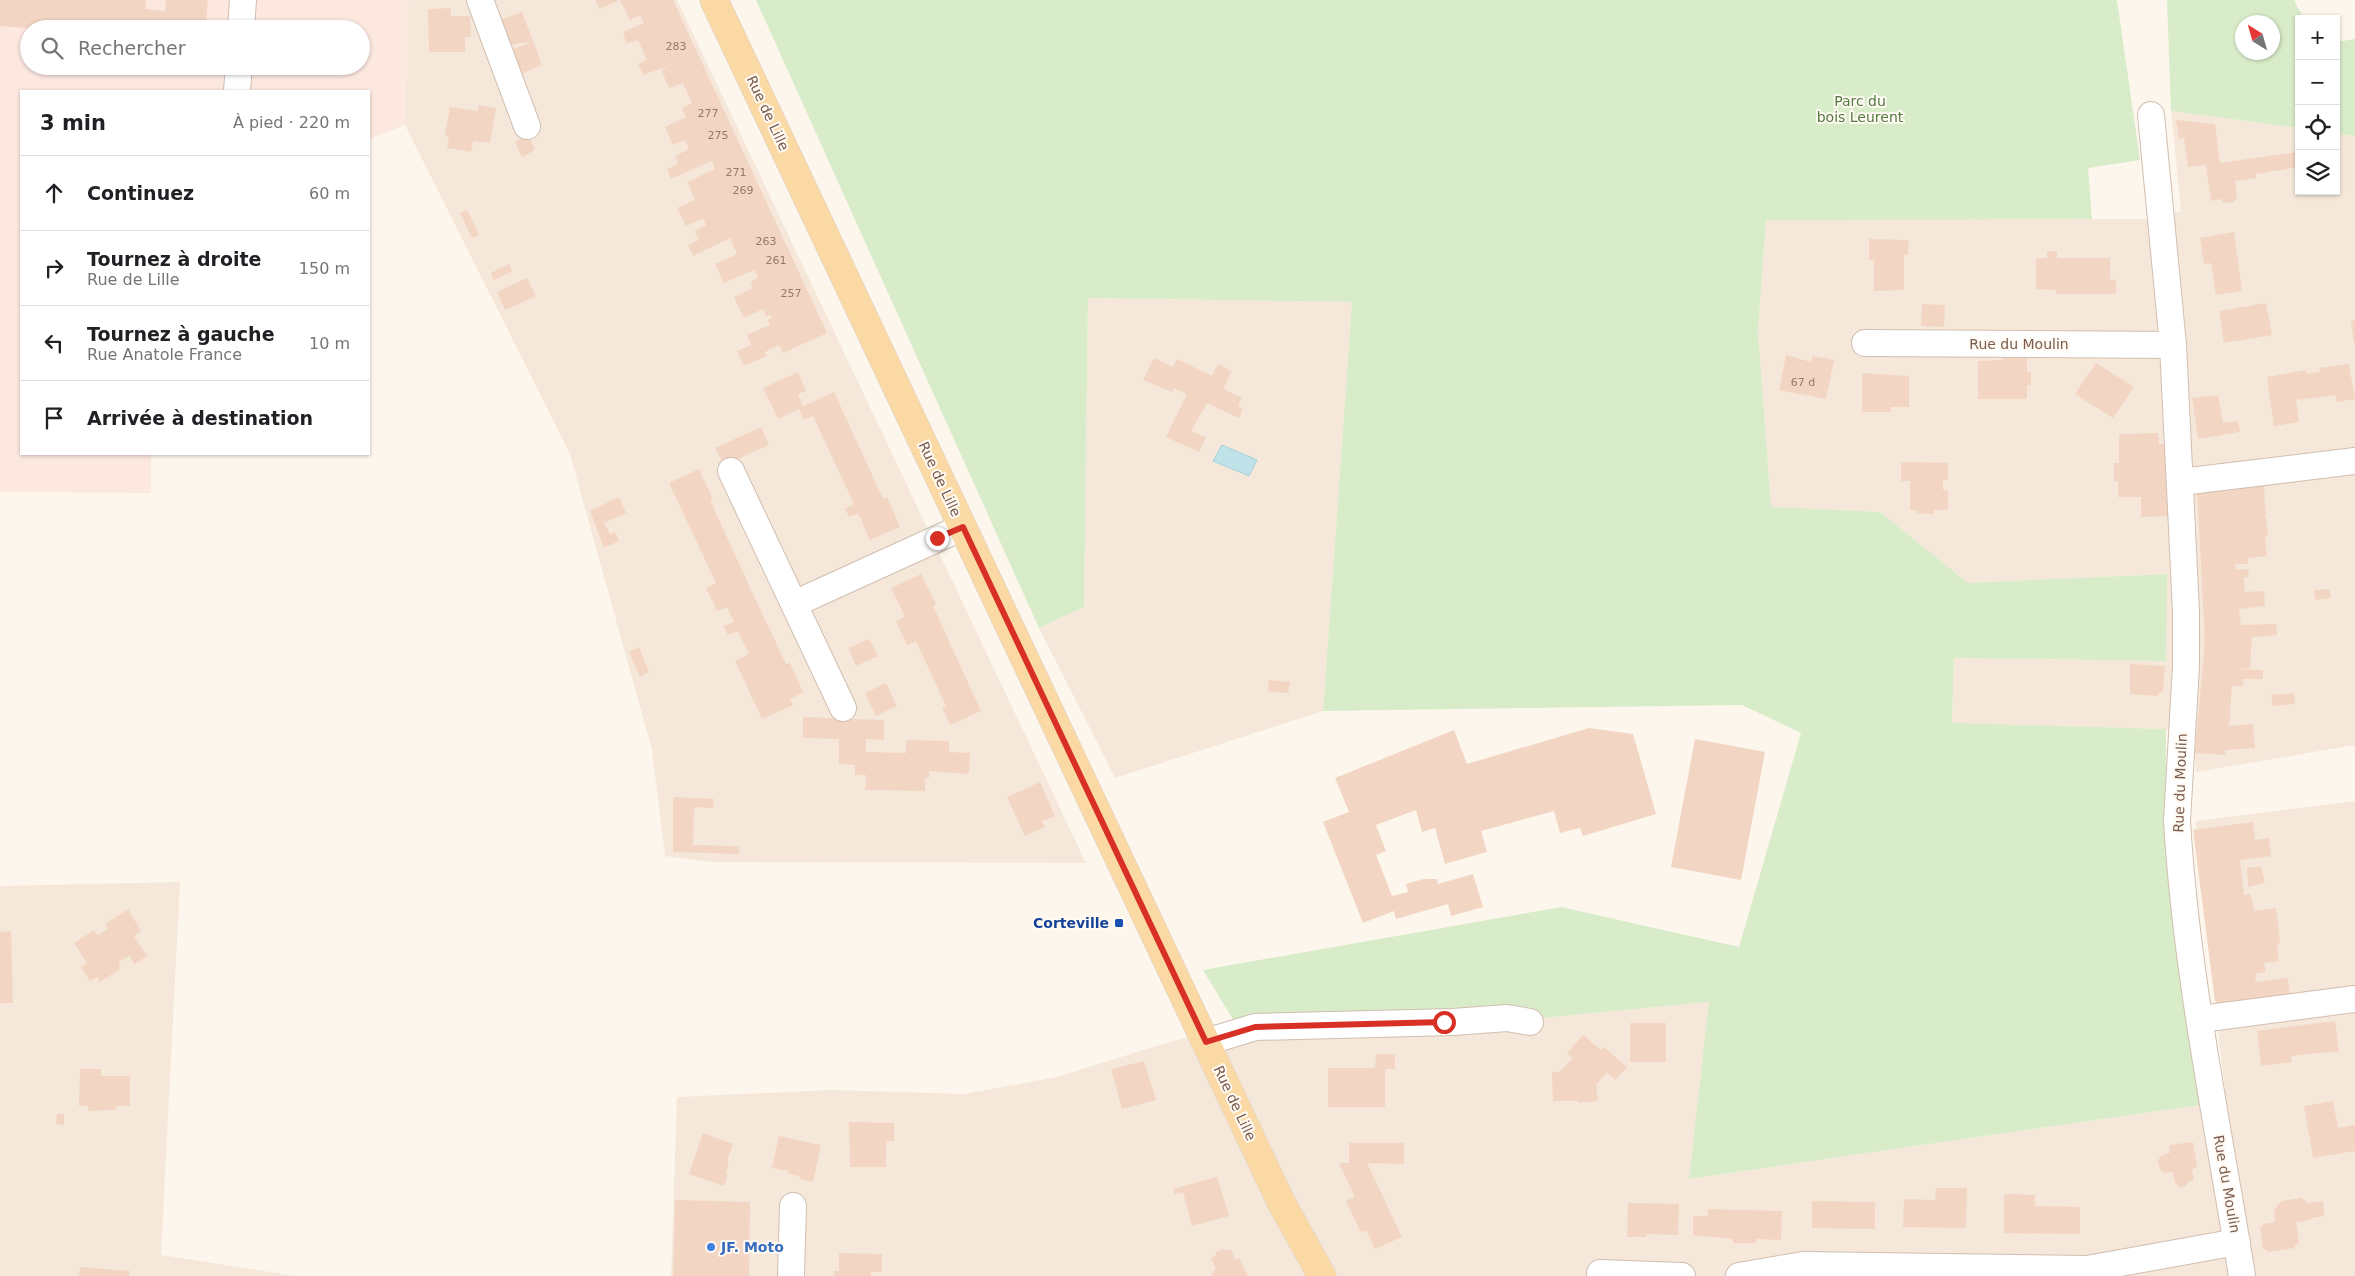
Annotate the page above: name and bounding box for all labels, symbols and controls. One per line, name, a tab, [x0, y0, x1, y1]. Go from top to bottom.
north arrow	[2235, 15, 2280, 60]
map controls	[2295, 15, 2340, 195]
button: +	[2295, 15, 2340, 60]
search box	[20, 20, 370, 75]
icon: search	[38, 34, 66, 62]
text: Rechercher	[78, 37, 186, 59]
house number: 283	[666, 40, 687, 53]
button: −	[2295, 60, 2340, 105]
street label: Rue de Lille	[744, 73, 792, 153]
park label: Parc du bois Leurent	[1817, 93, 1904, 125]
button: locate	[2295, 105, 2340, 150]
house number: 277	[698, 107, 719, 120]
text: 3 min	[40, 111, 106, 135]
text: À pied · 220 m	[233, 113, 350, 132]
house number: 275	[708, 129, 729, 142]
button: layers	[2295, 150, 2340, 195]
house number: 271	[726, 166, 747, 179]
icon: ahead	[40, 179, 68, 207]
text: Continuez	[87, 182, 194, 204]
text: 60 m	[309, 184, 350, 203]
house number: 269	[733, 184, 754, 197]
house number: 263	[756, 235, 777, 248]
text: Tournez à droite	[87, 248, 261, 270]
icon: right	[40, 254, 68, 282]
house number: 261	[766, 254, 787, 267]
text: 150 m	[299, 259, 350, 278]
text: Rue de Lille	[87, 270, 180, 289]
house number: 257	[781, 287, 802, 300]
text: Tournez à gauche	[87, 323, 275, 345]
icon: left	[40, 329, 68, 357]
text: 10 m	[309, 334, 350, 353]
street label: Rue du Moulin	[1969, 336, 2069, 352]
text: Rue Anatole France	[87, 345, 242, 364]
house number: 67 d	[1791, 376, 1815, 389]
icon: arrive	[40, 404, 68, 432]
text: Arrivée à destination	[87, 407, 313, 429]
street label: Rue de Lille	[916, 439, 964, 519]
route end	[926, 527, 949, 550]
street label: Rue du Moulin	[2170, 733, 2190, 833]
place label: Corteville	[1033, 915, 1109, 931]
marker: Corteville	[1113, 917, 1125, 929]
route start	[1433, 1011, 1456, 1034]
street label: Rue de Lille	[1211, 1063, 1259, 1143]
street label: Rue du Moulin	[2210, 1134, 2244, 1234]
place label: JF. Moto	[720, 1239, 784, 1255]
marker: JF. Moto	[705, 1241, 717, 1253]

